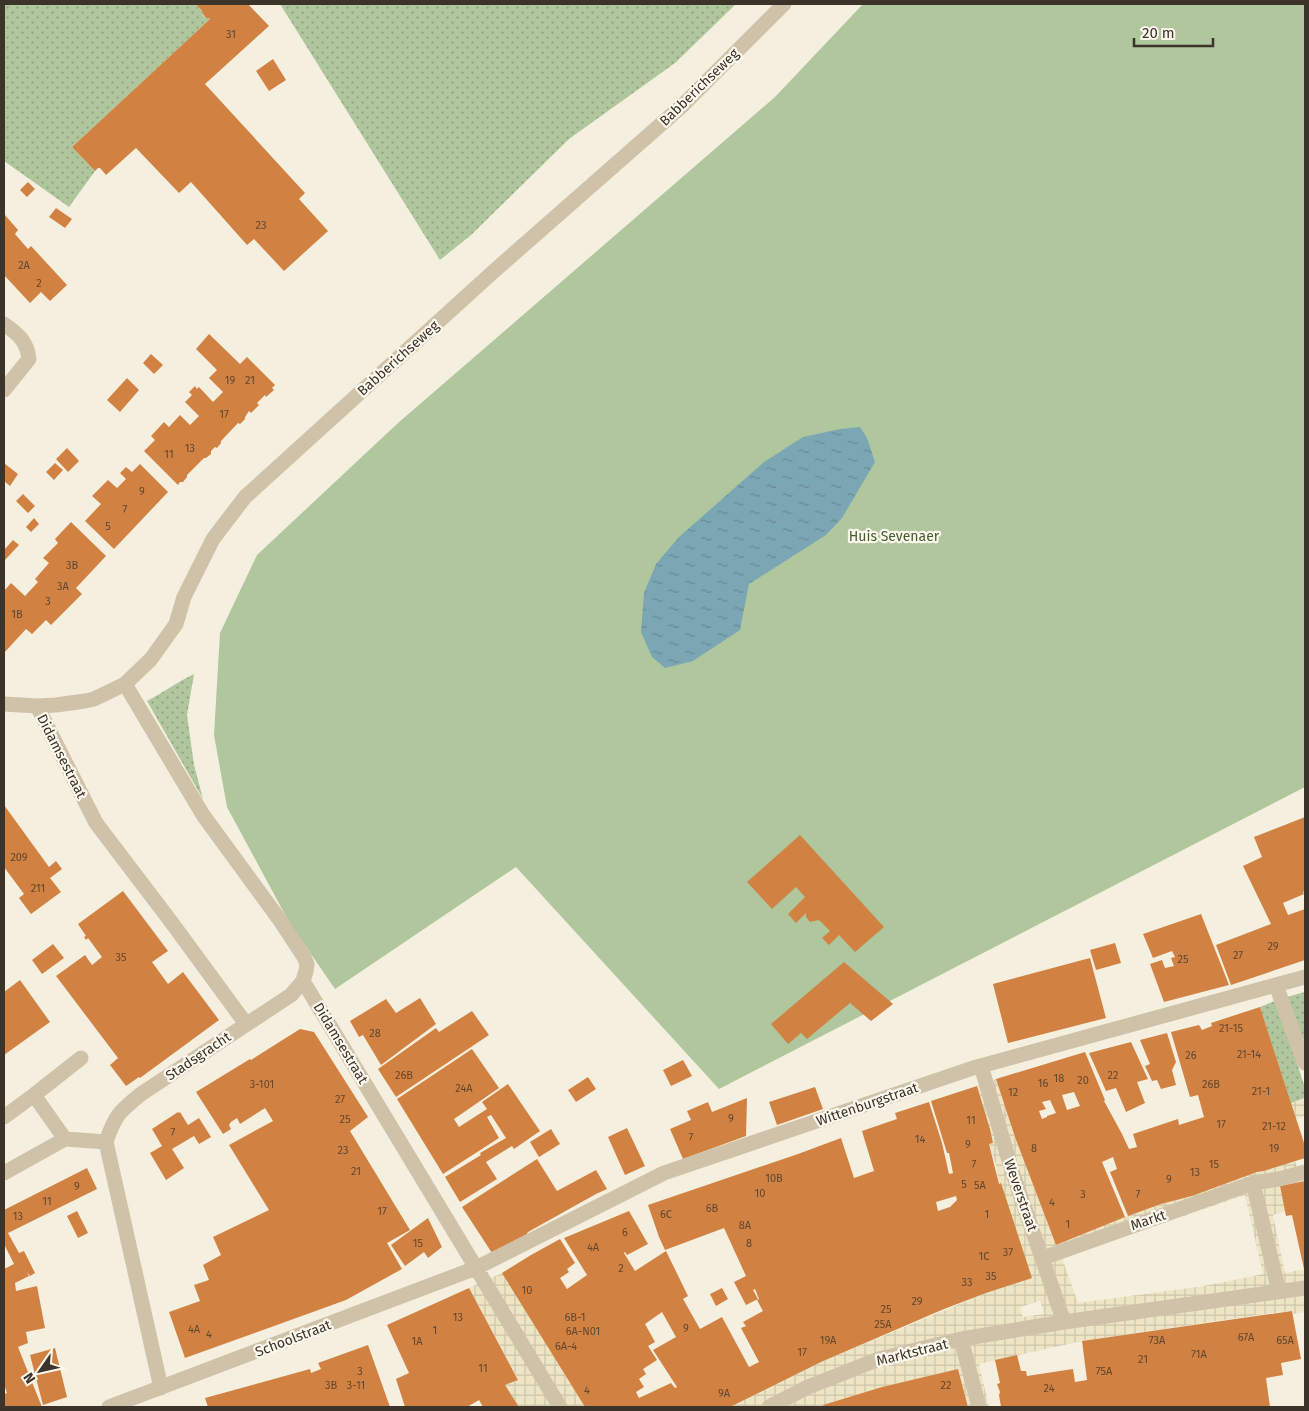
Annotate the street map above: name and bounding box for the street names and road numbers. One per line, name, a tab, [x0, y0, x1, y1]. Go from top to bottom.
street label: Babberichseweg	[656, 45, 743, 130]
street label: Babberichseweg	[354, 317, 443, 399]
street label: Didamsestraat	[33, 711, 90, 802]
street label: Didamsestraat	[310, 1000, 372, 1088]
street label: Stadsgracht	[162, 1028, 235, 1084]
street label: Wittenburgstraat	[814, 1079, 921, 1130]
street label: Weverstraat	[1000, 1157, 1041, 1234]
street label: Markt	[1128, 1206, 1169, 1234]
street label: Schoolstraat	[253, 1316, 334, 1361]
street label: Marktstraat	[875, 1335, 950, 1370]

